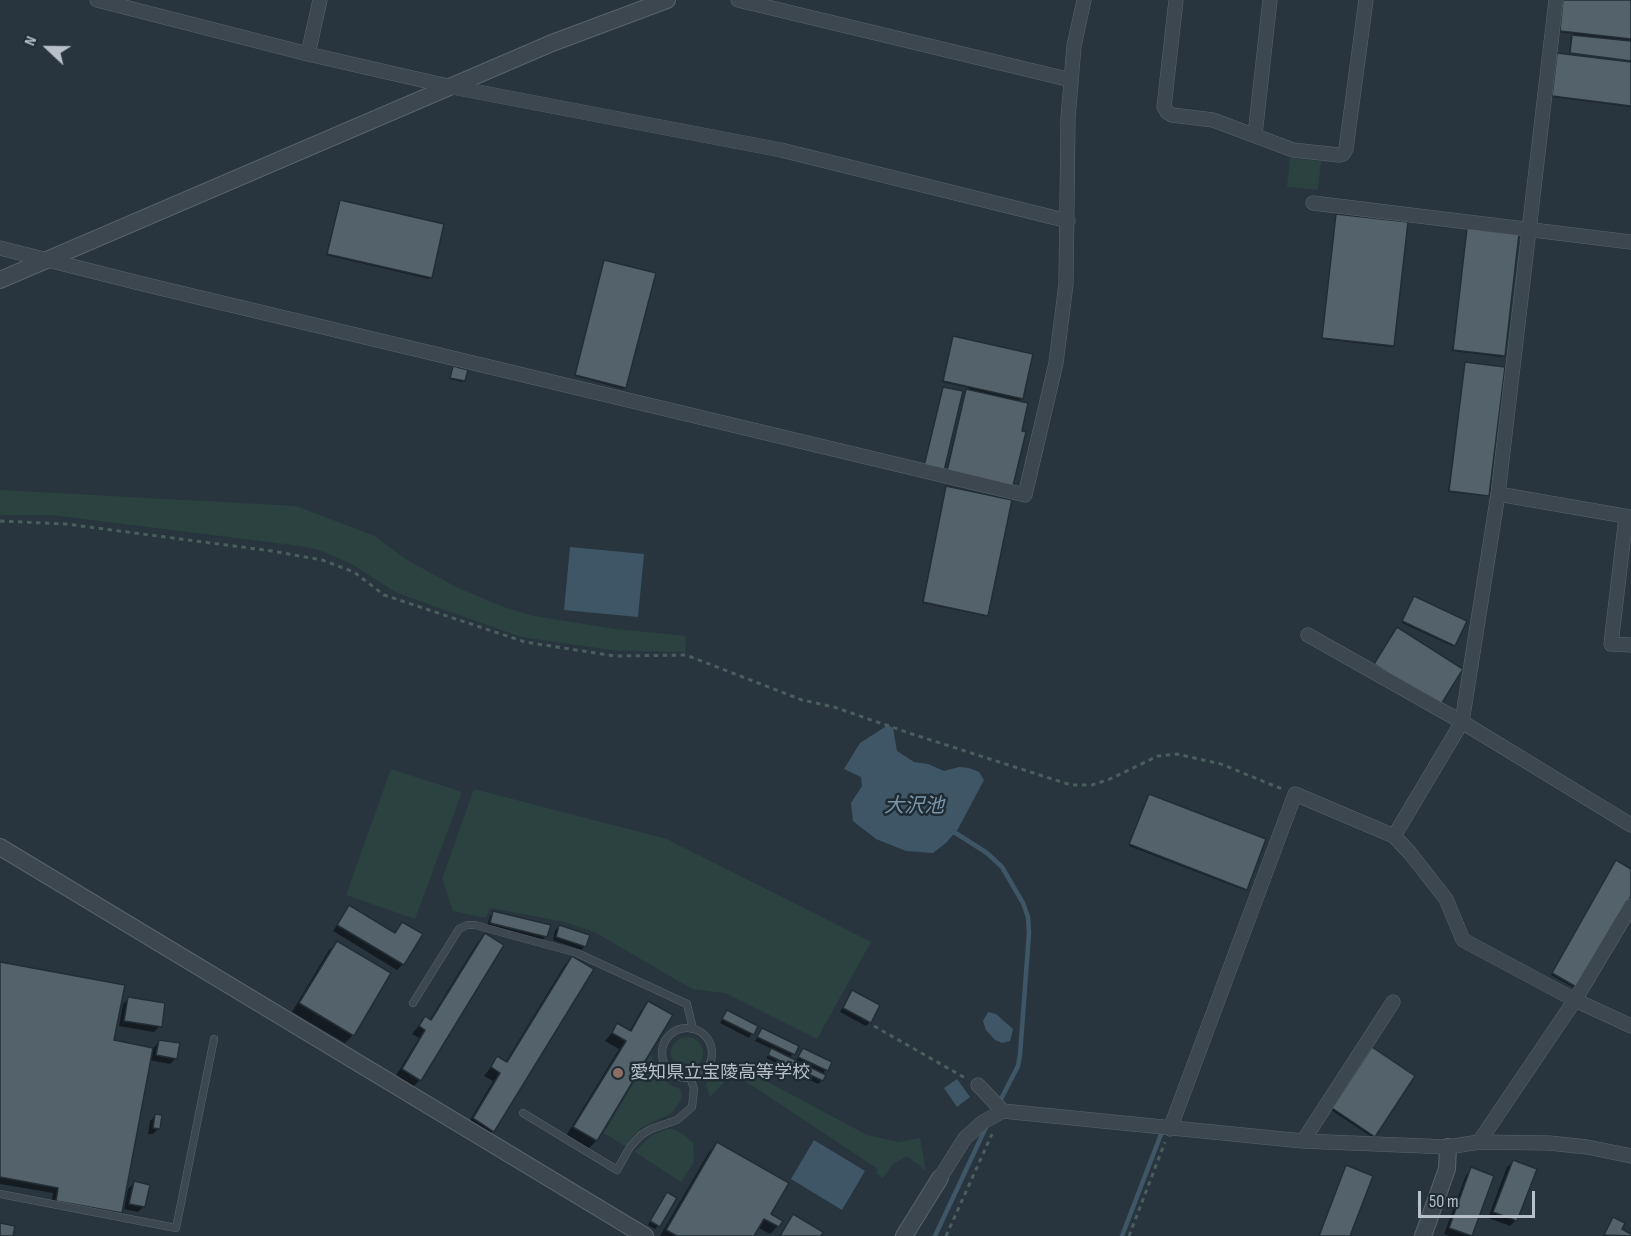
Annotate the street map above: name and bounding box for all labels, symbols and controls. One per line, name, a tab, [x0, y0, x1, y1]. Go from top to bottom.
north arrow	[18, 18, 78, 78]
text: N	[20, 34, 41, 49]
water label: 大沢池	[884, 795, 944, 819]
place label: 愛知県立宝陵高等学校	[630, 1062, 810, 1084]
marker: 愛知県立宝陵高等学校	[611, 1066, 625, 1080]
scale bar	[1421, 1179, 1538, 1217]
text: 50 m	[1429, 1191, 1459, 1212]

